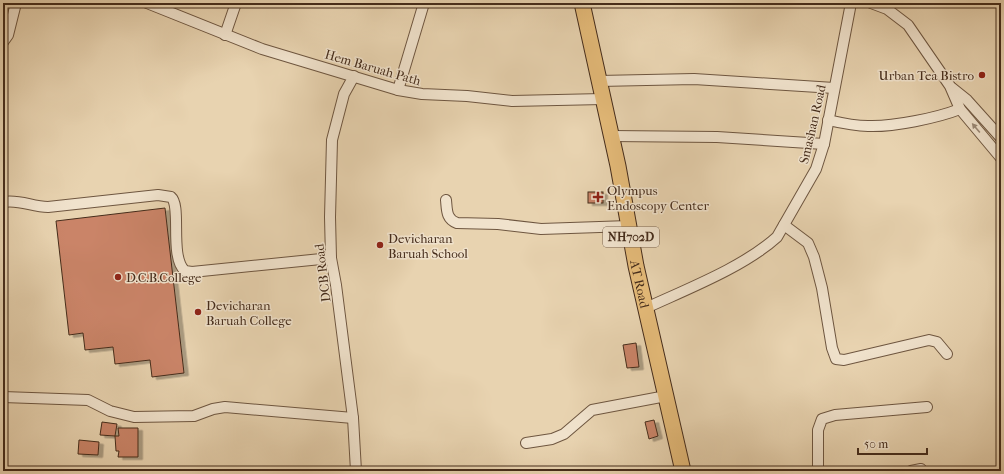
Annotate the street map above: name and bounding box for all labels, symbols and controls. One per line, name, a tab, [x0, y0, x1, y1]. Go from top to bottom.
street label: Hem Baruah Path	[323, 47, 423, 89]
place label: Urban Tea Bistro	[879, 68, 974, 83]
marker: Urban Tea Bistro	[977, 70, 987, 80]
street label: Smashan Road	[796, 82, 829, 165]
one-way arrow	[972, 123, 981, 134]
place label: Olympus Endoscopy Center	[607, 183, 709, 213]
marker: Olympus Endoscopy Center	[592, 191, 604, 203]
road number: NH702D	[603, 227, 659, 247]
place label: Devicharan Baruah School	[388, 231, 468, 261]
marker: Devicharan Baruah School	[375, 240, 385, 250]
street label: DCB Road	[311, 242, 334, 303]
street label: AT Road	[627, 258, 653, 310]
place label: D.C.B.College	[126, 270, 202, 285]
marker: D.C.B.College	[113, 272, 123, 282]
place label: Devicharan Baruah College	[206, 298, 292, 328]
marker: Devicharan Baruah College	[193, 307, 203, 317]
scale bar	[858, 430, 927, 456]
text: 50 m	[864, 437, 888, 451]

